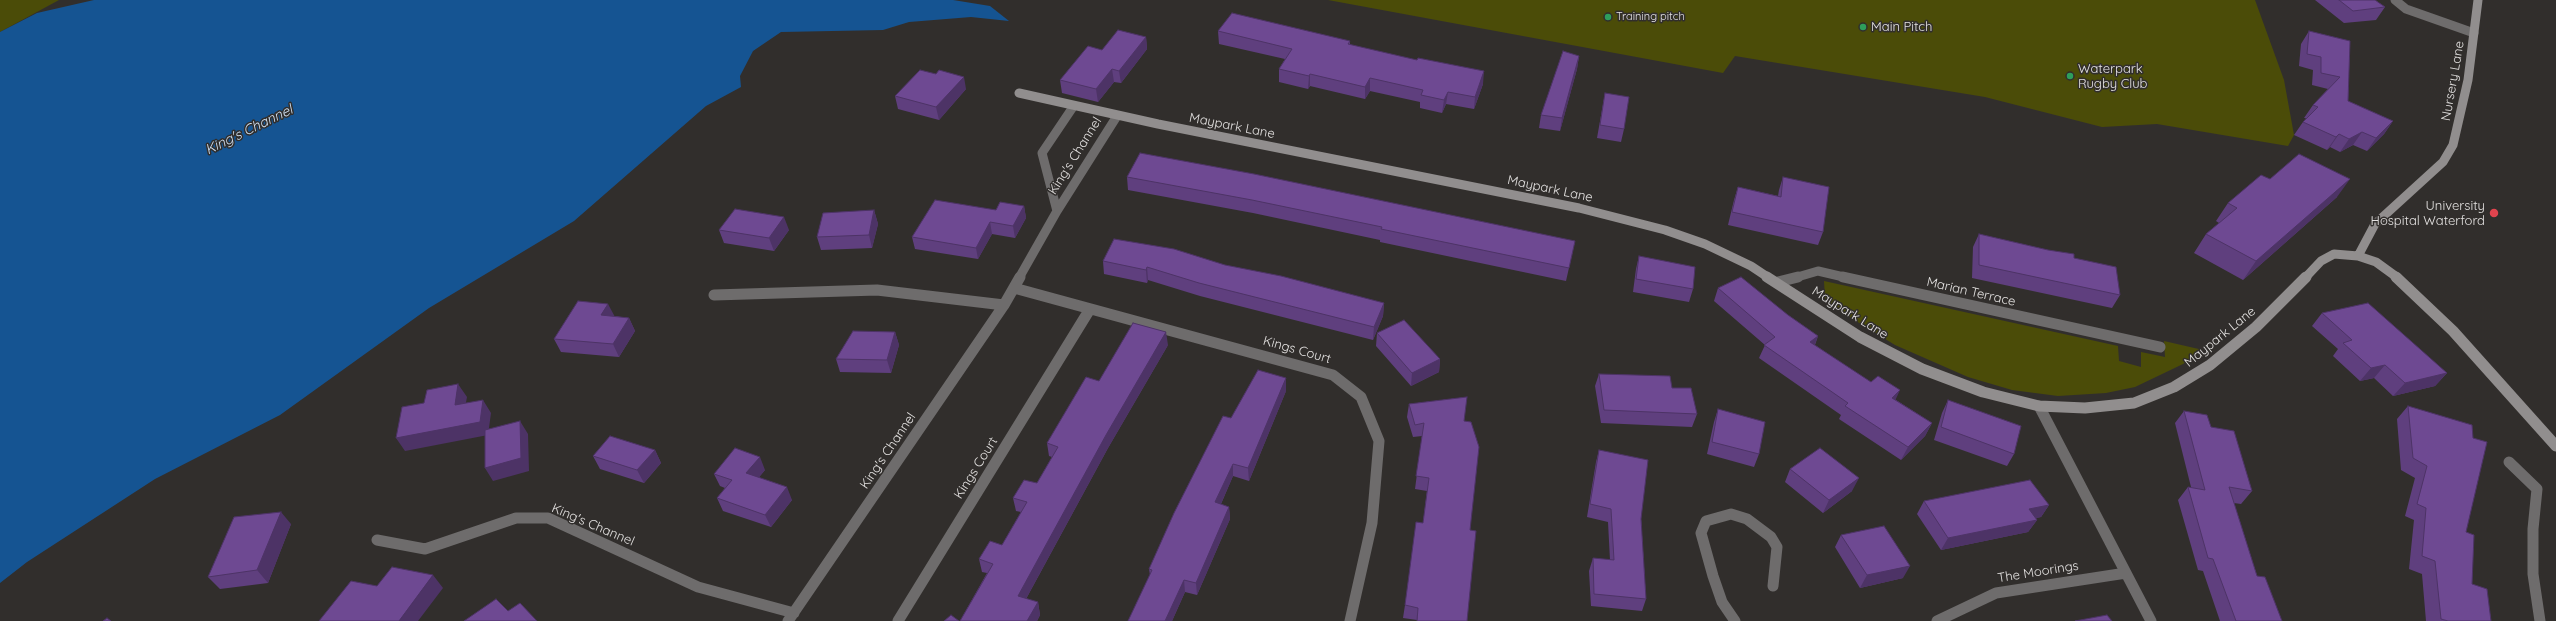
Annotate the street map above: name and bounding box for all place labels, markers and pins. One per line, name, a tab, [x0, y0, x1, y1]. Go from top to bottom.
place label: Training pitch	[1616, 10, 1685, 24]
marker: Training pitch	[1603, 12, 1613, 22]
place label: Main Pitch	[1871, 19, 1932, 35]
marker: Main Pitch	[1858, 22, 1868, 32]
place label: Waterpark Rugby Club	[2078, 61, 2147, 92]
marker: Waterpark Rugby Club	[2065, 71, 2075, 81]
place label: University Hospital Waterford	[2371, 198, 2485, 229]
marker: University Hospital Waterford	[2488, 207, 2500, 219]

